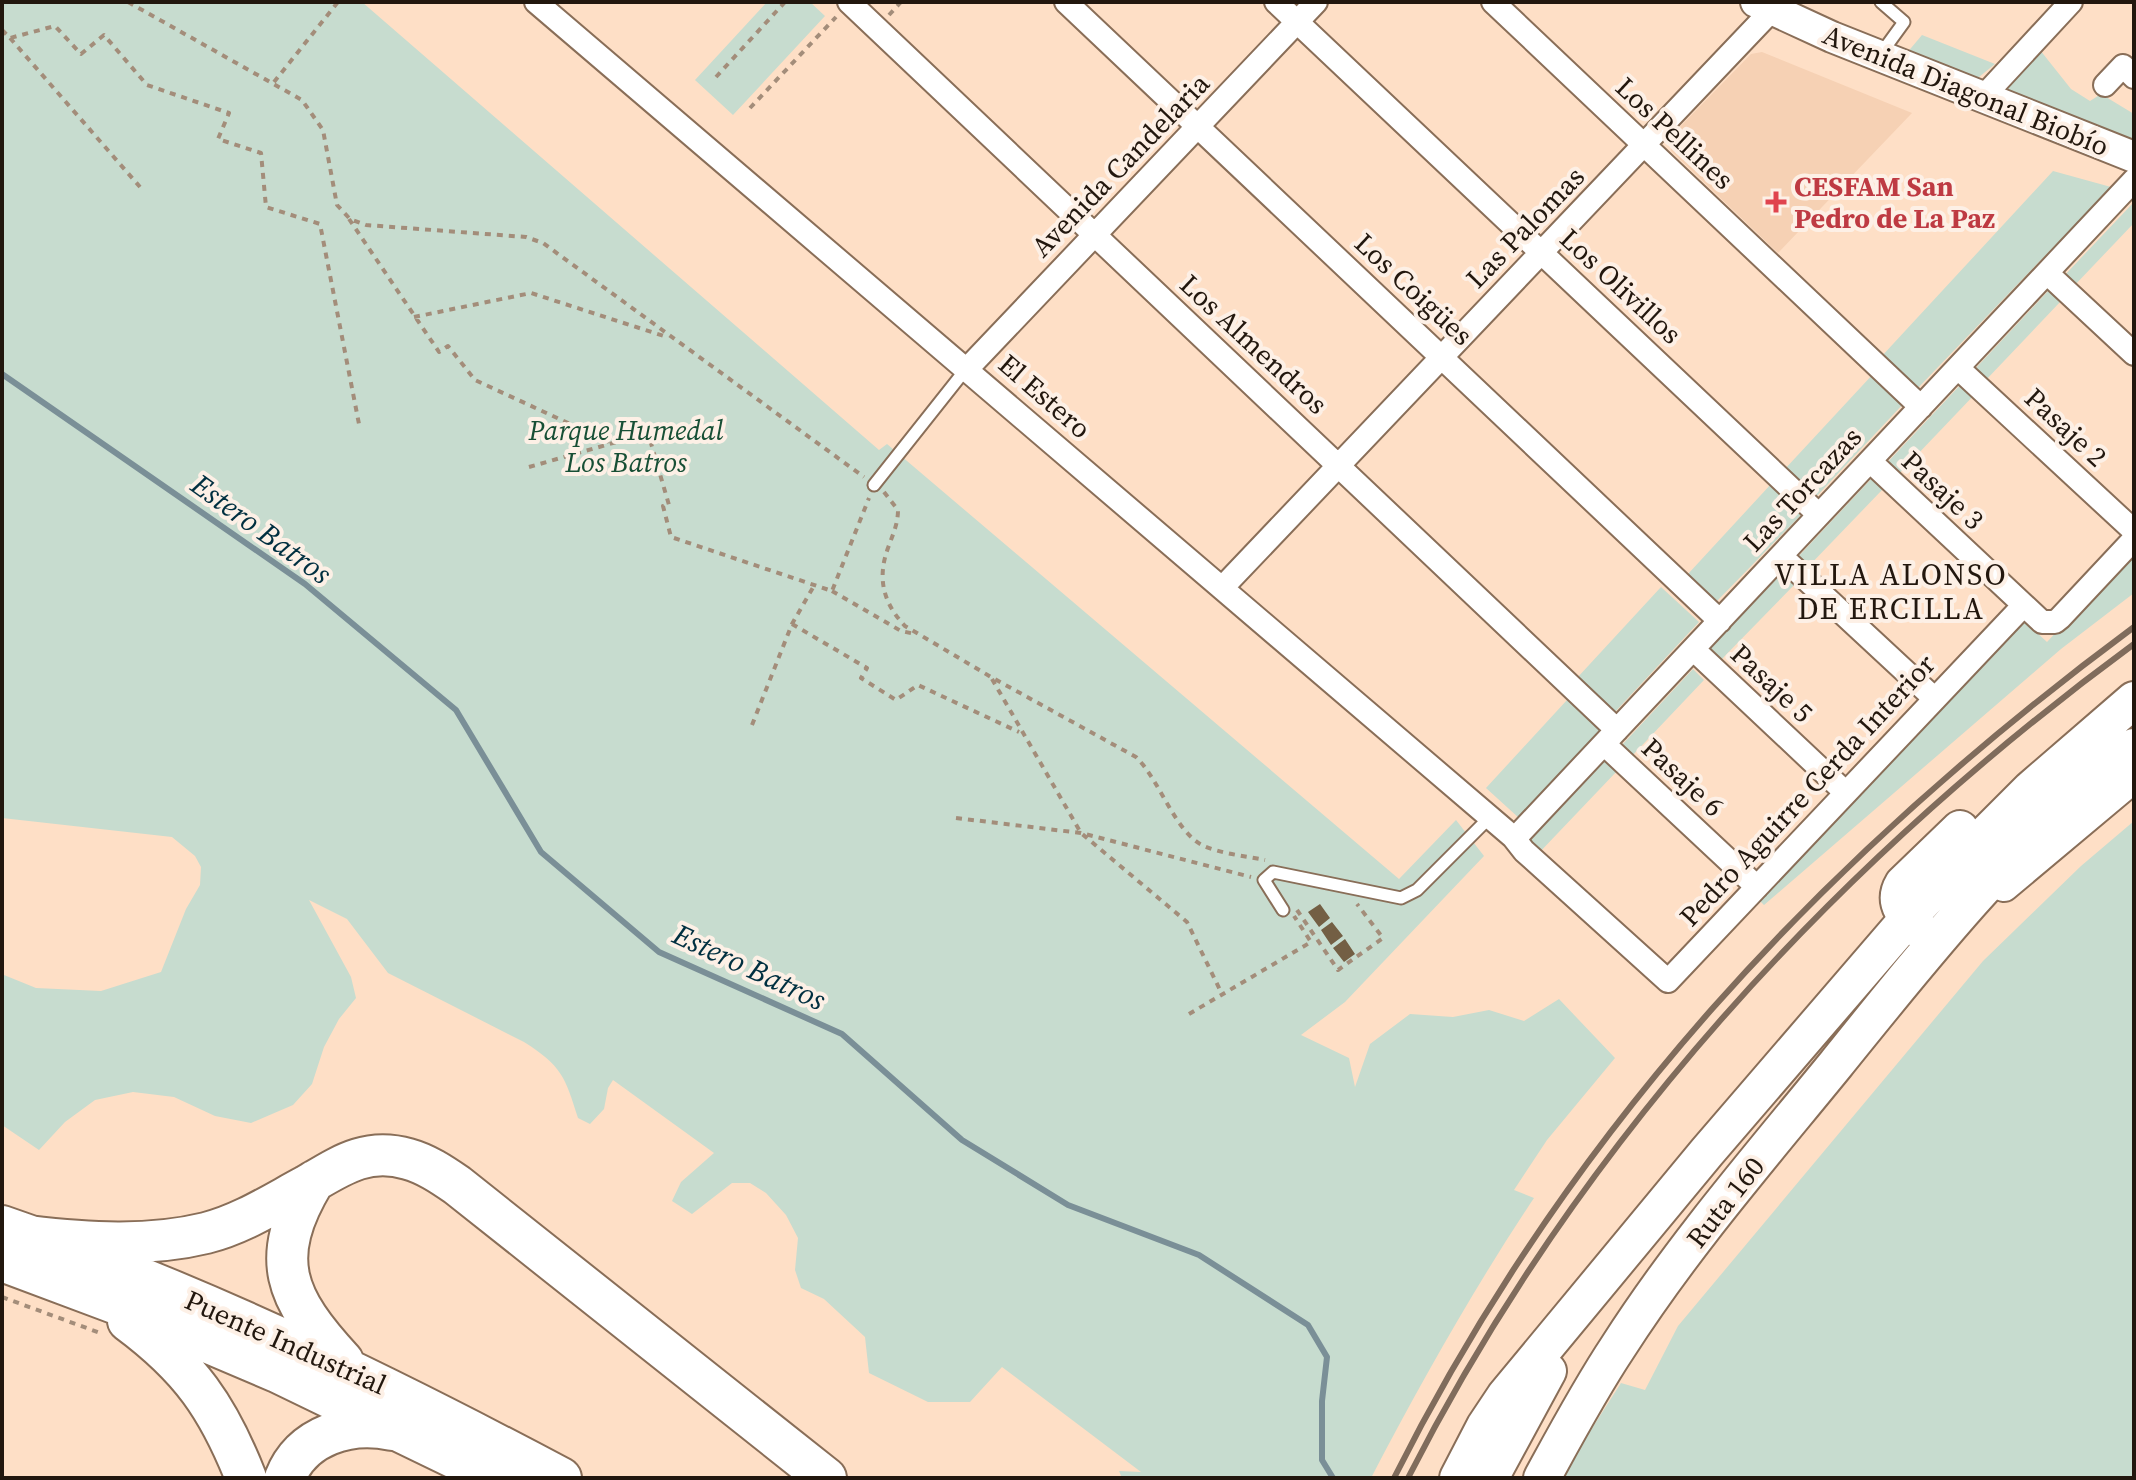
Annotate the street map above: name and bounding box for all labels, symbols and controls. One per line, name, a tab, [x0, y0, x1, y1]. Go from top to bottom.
street label: Avenida Diagonal Biobío	[1817, 15, 2115, 165]
street label: Avenida Candelaria	[1022, 64, 1218, 265]
street label: Los Pellines	[1608, 68, 1742, 198]
street label: Las Palomas	[1457, 158, 1593, 296]
place label: CESFAM San Pedro de La Paz	[1794, 167, 1995, 237]
marker: CESFAM San Pedro de La Paz	[1765, 191, 1787, 213]
street label: Los Olivillos	[1552, 220, 1690, 352]
street label: Los Coigües	[1347, 224, 1481, 354]
street label: Los Almendros	[1172, 266, 1336, 422]
street label: El Estero	[991, 345, 1099, 447]
street label: Pasaje 2	[2017, 379, 2115, 475]
park label: Parque Humedal Los Batros	[528, 411, 724, 481]
street label: Las Torcazas	[1734, 418, 1870, 560]
street label: Pasaje 3	[1894, 442, 1992, 538]
water label: Estero Batros	[182, 463, 340, 594]
district label: VILLA ALONSO DE ERCILLA	[1774, 554, 2008, 629]
street label: Pasaje 5	[1723, 635, 1821, 731]
street label: Pedro Aguirre Cerda Interior	[1671, 646, 1944, 934]
street label: Pasaje 6	[1634, 729, 1732, 825]
water label: Estero Batros	[665, 913, 832, 1020]
street label: Ruta 160	[1677, 1148, 1773, 1256]
street label: Puente Industrial	[179, 1281, 393, 1403]

